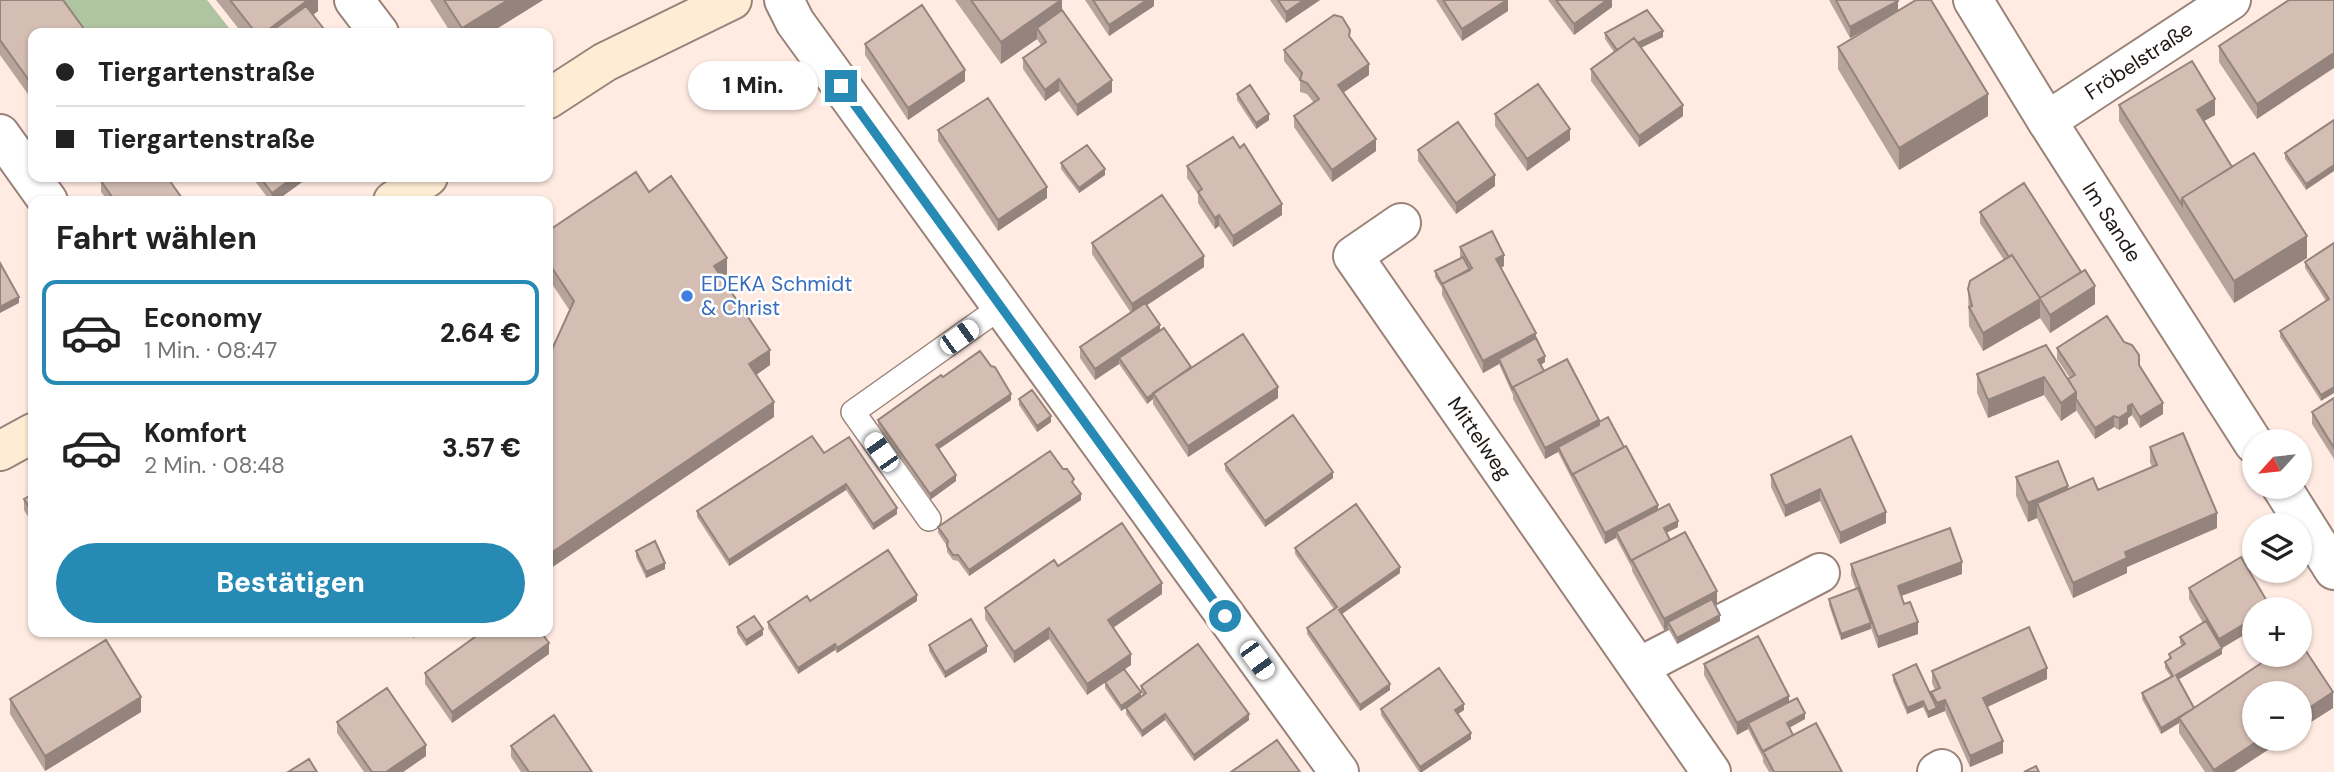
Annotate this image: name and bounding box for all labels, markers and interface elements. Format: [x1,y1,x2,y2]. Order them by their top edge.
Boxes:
street label: Fröbelstraße [2079,15,2198,106]
text: Tiergartenstraße [98,55,315,89]
callout: 1 Min. [687,62,816,110]
text: 1 Min. [723,70,783,100]
route end [825,70,857,102]
text: Tiergartenstraße [98,122,315,156]
street label: Im Sande [2076,177,2148,268]
text: Fahrt wählen [56,217,257,259]
place label: EDEKA Schmidt & Christ [701,270,852,322]
marker: EDEKA Schmidt & Christ [679,288,695,304]
icon: car [60,301,123,364]
text: Economy [144,301,262,335]
text: 2.64 € [440,316,521,350]
car [936,316,983,358]
text: 1 Min. · 08:47 [144,335,277,365]
street label: Mittelweg [1441,391,1518,485]
icon: car [60,416,123,479]
text: Komfort [144,416,247,450]
car [861,429,902,475]
north arrow [2242,429,2312,499]
map controls [2242,429,2312,751]
text: 3.57 € [442,431,521,465]
text: 2 Min. · 08:48 [144,450,285,480]
button: layers [2242,513,2312,583]
button: Bestätigen [56,543,525,623]
button: + [2242,597,2312,667]
route start [1209,600,1241,632]
car [1237,637,1278,683]
button: − [2242,681,2312,751]

